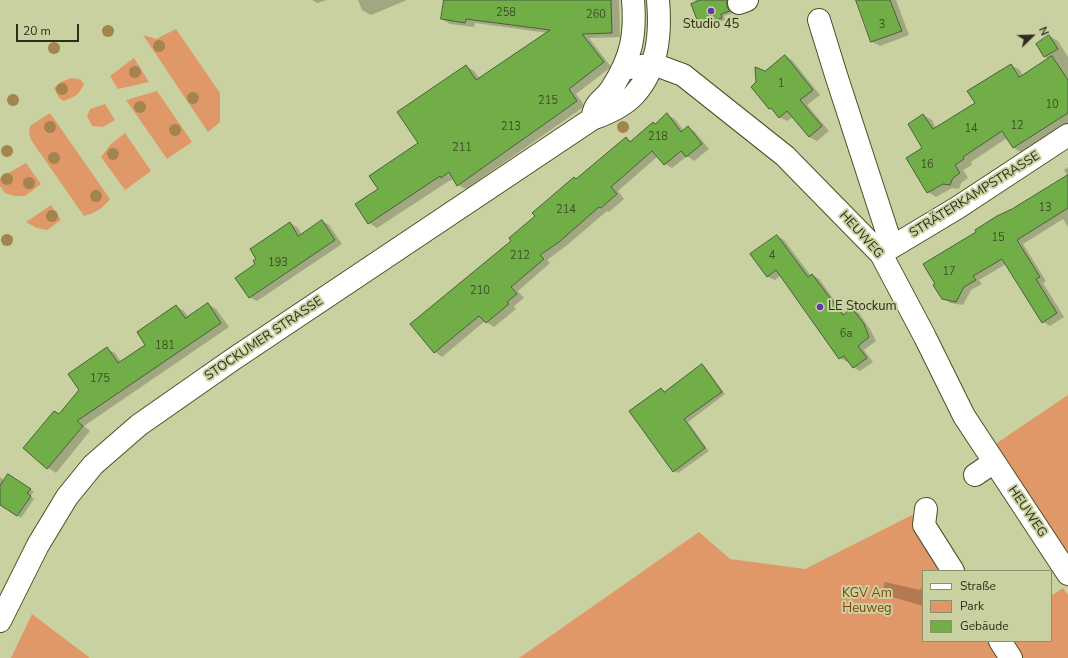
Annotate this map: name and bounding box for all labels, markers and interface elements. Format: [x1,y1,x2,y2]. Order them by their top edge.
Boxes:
house number: 258 [496,6,516,20]
marker: Studio 45 [706,6,716,16]
house number: 260 [586,8,606,22]
scale bar [18,16,81,42]
north arrow [1012,16,1052,56]
place label: Studio 45 [683,17,739,33]
house number: 3 [879,18,885,32]
text: 20 m [23,23,51,39]
text: N [1035,24,1052,38]
house number: 1 [778,77,784,91]
house number: 215 [538,94,558,108]
house number: 10 [1045,98,1059,112]
house number: 12 [1010,119,1024,133]
house number: 213 [501,120,521,134]
house number: 14 [964,122,978,136]
house number: 218 [648,130,668,144]
house number: 211 [452,141,472,155]
street label: STRÄTERKAMPSTRASSE [907,149,1043,241]
house number: 16 [920,158,934,172]
house number: 13 [1038,201,1052,215]
house number: 214 [556,203,576,217]
street label: HEUWEG [836,208,886,262]
house number: 15 [991,231,1005,245]
house number: 212 [510,249,530,263]
house number: 4 [769,249,775,263]
house number: 193 [268,256,288,270]
house number: 17 [942,265,956,279]
house number: 210 [470,284,490,298]
street label: STOCKUMER STRASSE [202,294,326,384]
place label: LE Stockum [828,299,897,315]
marker: LE Stockum [815,302,825,312]
house number: 6a [840,327,852,341]
house number: 181 [155,339,175,353]
house number: 175 [90,372,110,386]
street label: HEUWEG [1004,484,1050,540]
legend [922,570,1052,642]
text: Straße [960,578,996,594]
park label: KGV Am Heuweg [842,586,892,617]
text: Park [960,598,984,614]
text: Gebäude [960,618,1009,634]

